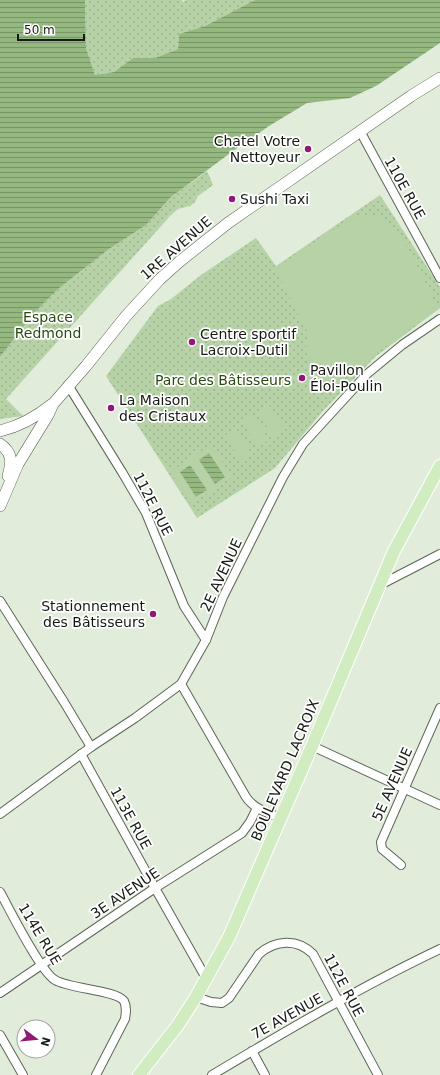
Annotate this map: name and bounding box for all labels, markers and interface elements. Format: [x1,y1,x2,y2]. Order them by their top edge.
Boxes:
scale bar [18,16,84,42]
text: 50 m [24,23,55,37]
place label: Chatel Votre Nettoyeur [214,133,300,165]
marker: Chatel Votre Nettoyeur [303,144,313,154]
street label: 110E RUE [381,154,429,222]
place label: Sushi Taxi [240,191,309,207]
marker: Sushi Taxi [227,194,237,204]
street label: 1RE AVENUE [137,213,215,283]
park label: Espace Redmond [15,309,81,341]
place label: Centre sportif Lacroix-Dutil [200,326,297,358]
marker: Centre sportif Lacroix-Dutil [187,337,197,347]
place label: Pavillon Éloi-Poulin [310,362,382,394]
park label: Parc des Bâtisseurs [155,372,291,388]
marker: Pavillon Éloi-Poulin [297,373,307,383]
place label: La Maison des Cristaux [119,392,206,424]
marker: La Maison des Cristaux [106,403,116,413]
street label: 112E RUE [130,470,176,538]
street label: 2E AVENUE [197,536,245,614]
place label: Stationnement des Bâtisseurs [41,598,146,630]
marker: Stationnement des Bâtisseurs [148,609,158,619]
street label: BOULEVARD LACROIX [248,696,322,843]
street label: 5E AVENUE [369,745,415,823]
street label: 113E RUE [107,784,155,852]
street label: 3E AVENUE [88,864,162,922]
street label: 114E RUE [15,900,65,968]
street label: 112E RUE [321,951,367,1019]
street label: 7E AVENUE [249,990,325,1042]
north arrow [16,1019,56,1059]
text: N [38,1035,53,1048]

